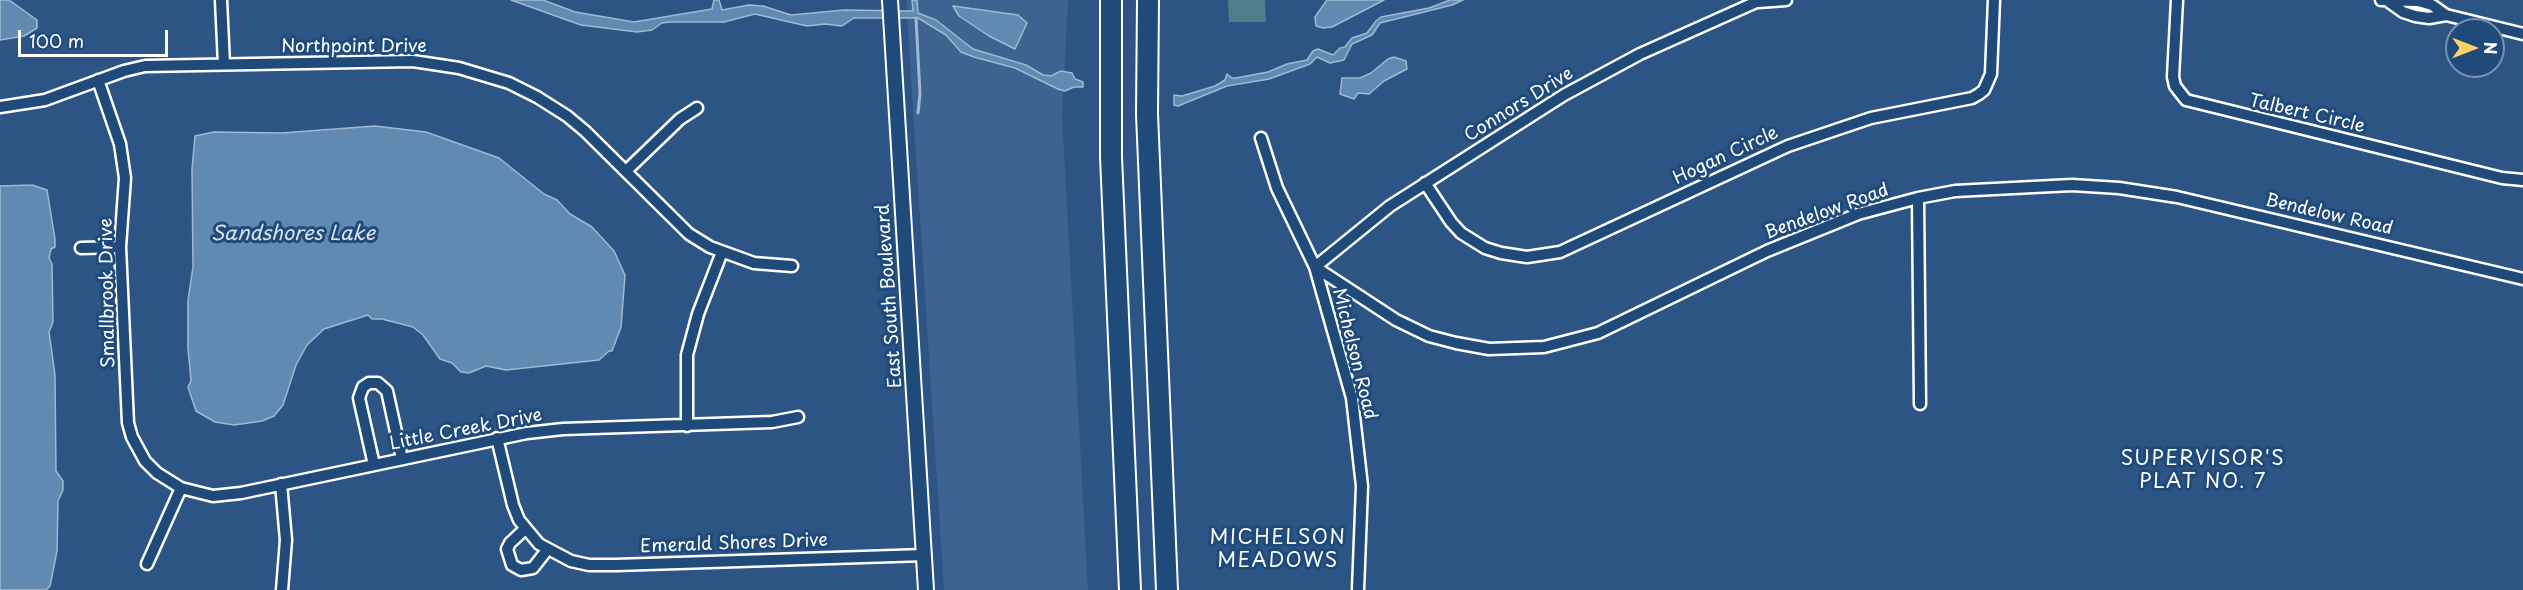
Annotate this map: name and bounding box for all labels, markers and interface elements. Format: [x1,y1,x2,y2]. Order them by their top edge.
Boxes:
scale bar [21,18,171,56]
north arrow [2445,18,2505,78]
text: 100 m [29,27,84,54]
street label: Northpoint Drive [281,36,427,58]
text: N [2479,42,2503,54]
street label: Connors Drive [1461,63,1577,147]
street label: Talbert Circle [2247,90,2367,138]
street label: Hogan Circle [1670,122,1782,190]
street label: Bendelow Road [1762,180,1892,244]
street label: Bendelow Road [2263,190,2395,240]
street label: East South Boulevard [873,203,907,389]
street label: Smallbrook Drive [96,218,120,368]
water label: Sandshores Lake [211,222,375,246]
street label: Michelson Road [1327,286,1381,422]
street label: Little Creek Drive [388,405,544,455]
district label: SUPERVISOR'S PLAT NO. 7 [2122,447,2284,494]
district label: MICHELSON MEADOWS [1210,526,1346,573]
street label: Emerald Shores Drive [640,530,828,558]

